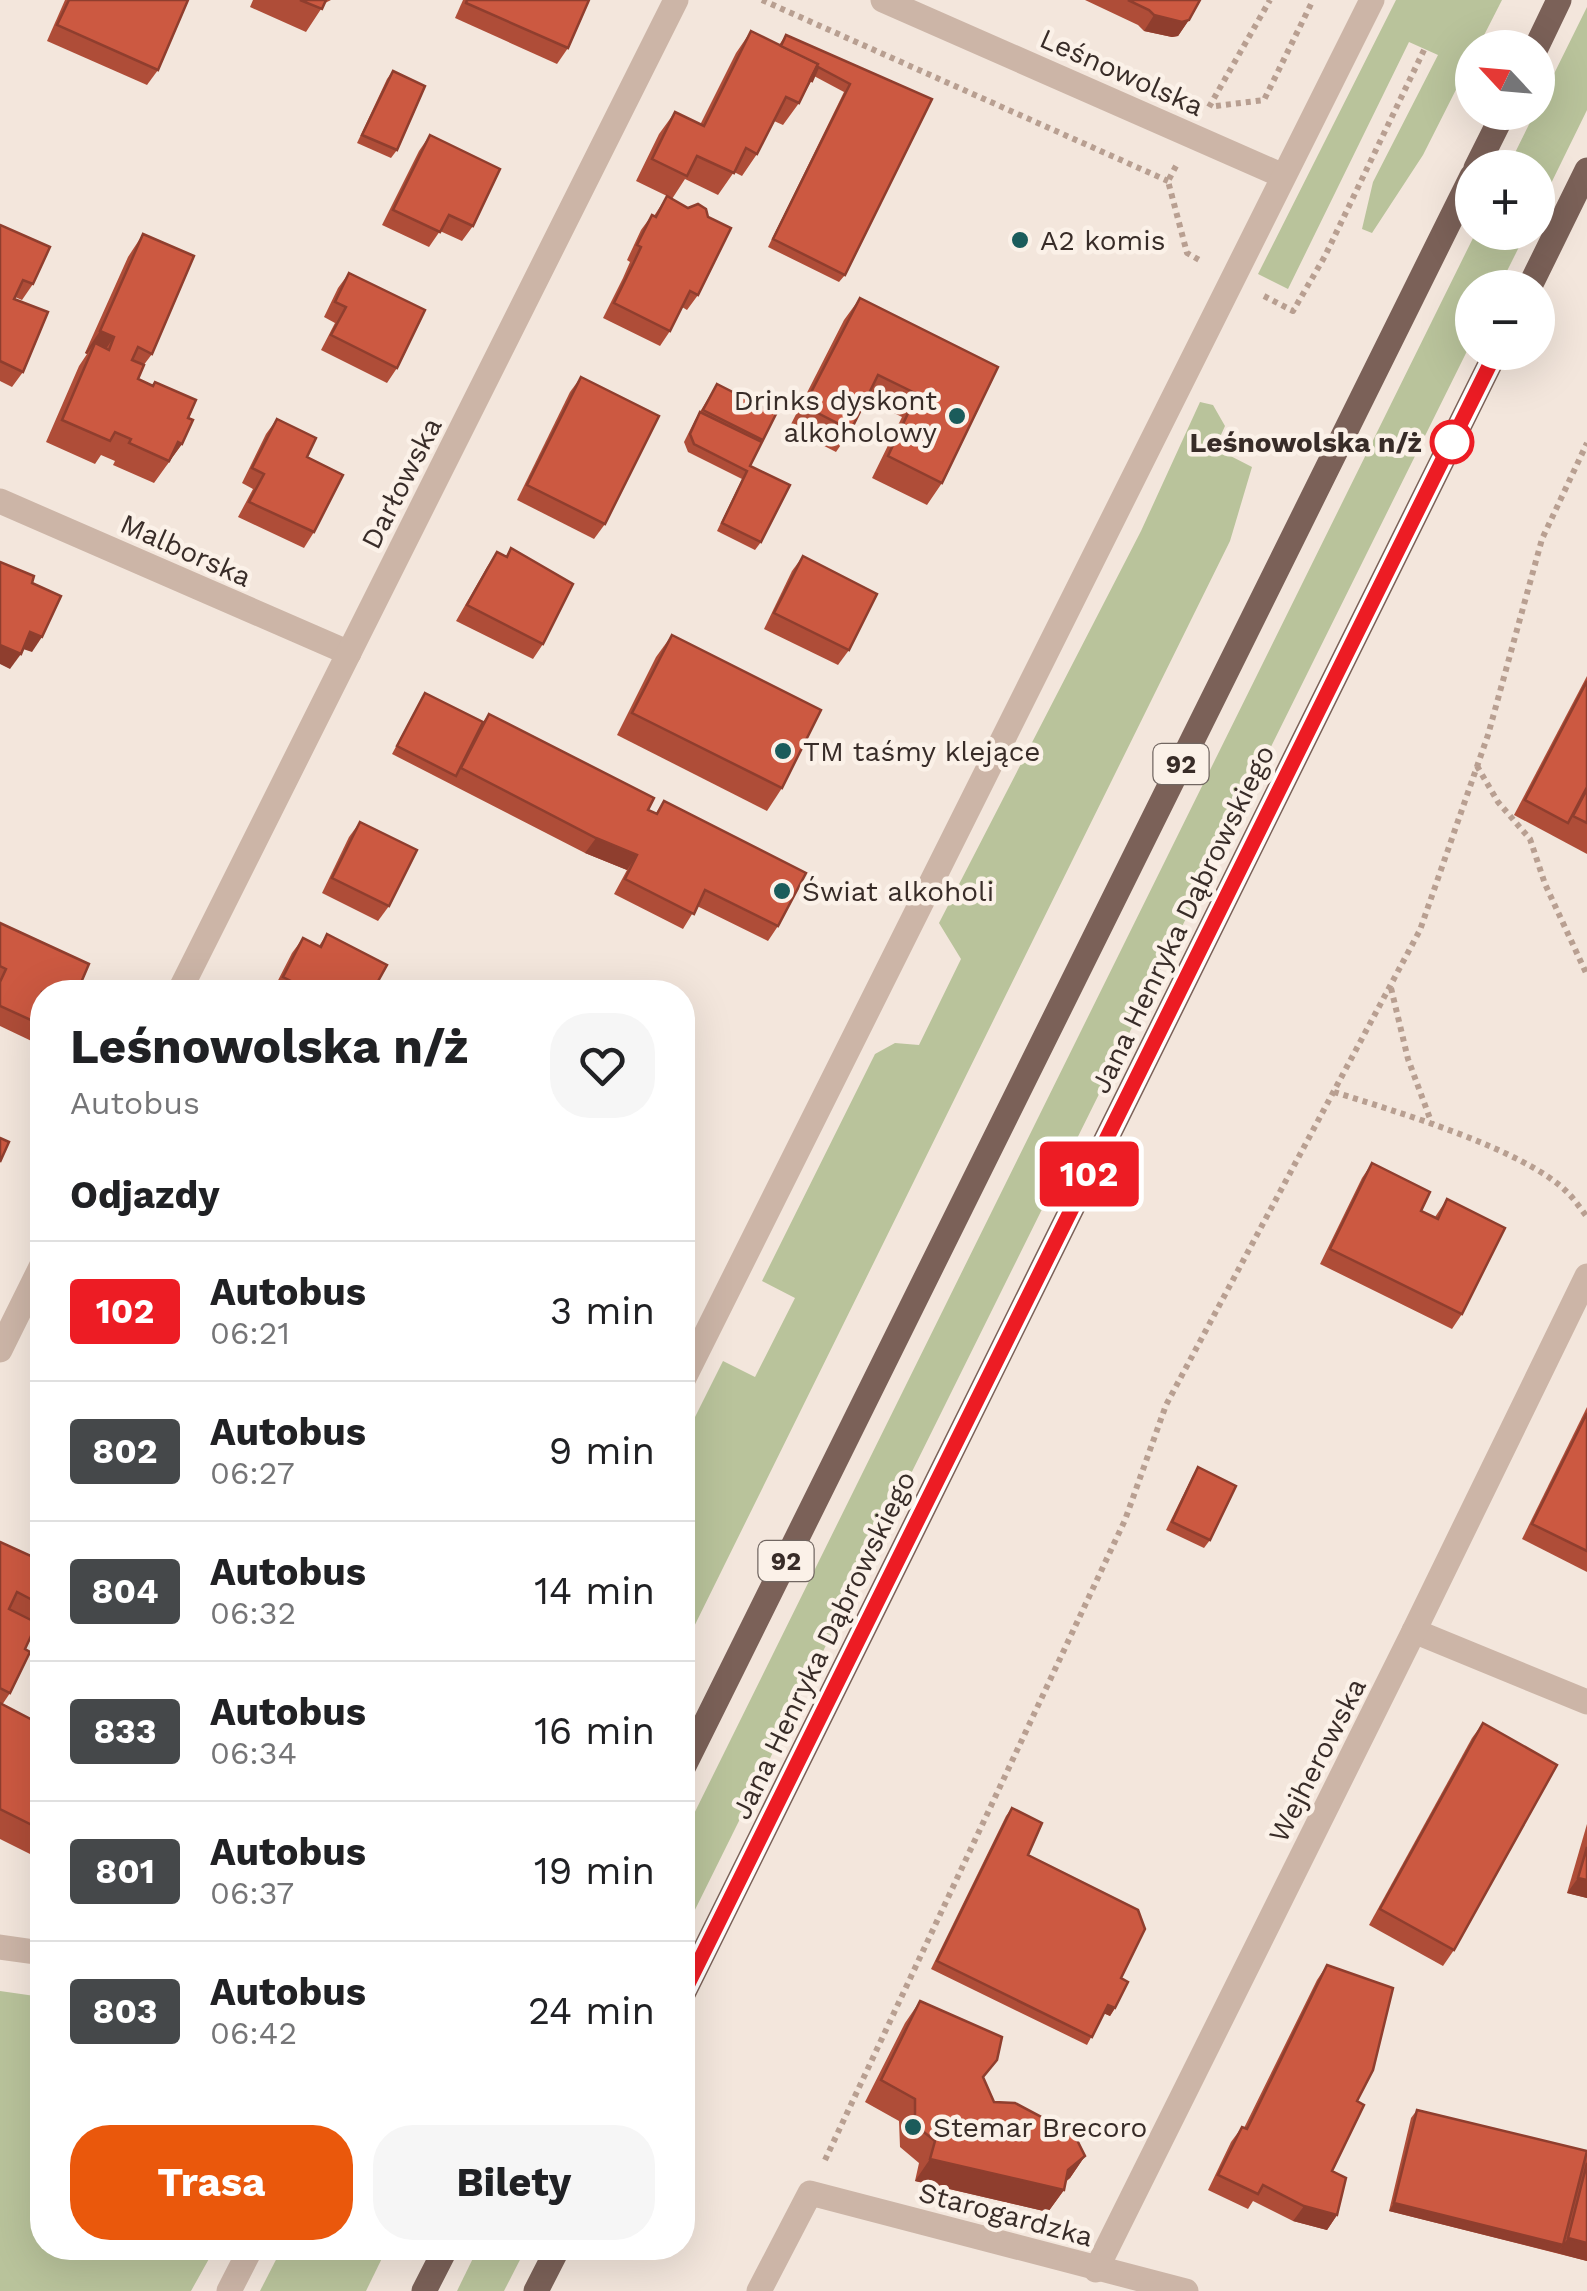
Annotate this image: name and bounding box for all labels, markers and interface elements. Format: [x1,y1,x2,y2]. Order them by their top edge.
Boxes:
street label: Leśnowolska [1035,22,1209,123]
north arrow [1455,30,1555,130]
map controls [1455,30,1555,370]
button: + [1455,150,1555,250]
place label: A2 komis [1040,224,1165,257]
marker: A2 komis [1009,229,1031,251]
button: − [1455,270,1555,370]
place label: Drinks dyskont alkoholowy [733,384,938,449]
marker: Drinks dyskont alkoholowy [946,405,968,427]
street label: Darłowska [354,412,449,554]
marker: Leśnowolska n/ż [1431,421,1473,463]
place label: Leśnowolska n/ż [1190,426,1422,459]
street label: Malborska [115,507,256,594]
place label: TM taśmy klejące [803,735,1040,768]
marker: TM taśmy klejące [772,740,794,762]
street label: Jana Henryka Dąbrowskiego [1084,740,1281,1099]
road number: 92 [1154,744,1208,784]
place label: Świat alkoholi [802,875,994,908]
marker: Świat alkoholi [771,880,793,902]
button: heart [550,1013,655,1118]
text: Leśnowolska n/ż [70,1018,468,1075]
text: Autobus [70,1084,200,1122]
line badge: 102 [1032,1142,1146,1206]
text: 102 [1060,1153,1118,1195]
text: Odjazdy [70,1173,220,1217]
text: Autobus [210,1270,366,1314]
text: 3 min [550,1289,655,1333]
text: 102 [96,1290,154,1332]
text: 06:21 [210,1314,290,1352]
text: Autobus [210,1410,366,1454]
text: 9 min [549,1429,655,1473]
text: 802 [92,1430,158,1472]
text: 06:27 [210,1454,295,1492]
street label: Jana Henryka Dąbrowskiego [725,1466,922,1825]
road number: 92 [758,1541,814,1581]
text: Autobus [210,1550,366,1594]
text: 14 min [534,1569,655,1613]
text: 804 [91,1570,159,1612]
text: 06:32 [210,1594,296,1632]
street label: Wejherowska [1262,1673,1373,1848]
text: Autobus [210,1690,366,1734]
text: 16 min [534,1709,655,1753]
text: 833 [93,1710,157,1752]
text: 06:34 [210,1734,297,1772]
text: Autobus [210,1830,366,1874]
text: 19 min [534,1849,655,1893]
text: 801 [95,1850,155,1892]
text: 06:37 [210,1874,294,1912]
text: Autobus [210,1970,366,2014]
text: 24 min [528,1989,655,2033]
text: 803 [93,1990,157,2032]
text: 06:42 [210,2014,297,2052]
place label: Stemar Brecoro [933,2111,1147,2144]
marker: Stemar Brecoro [902,2116,924,2138]
button: Trasa [70,2125,353,2240]
button: Bilety [373,2125,655,2240]
street label: Starogardzka [915,2175,1097,2254]

